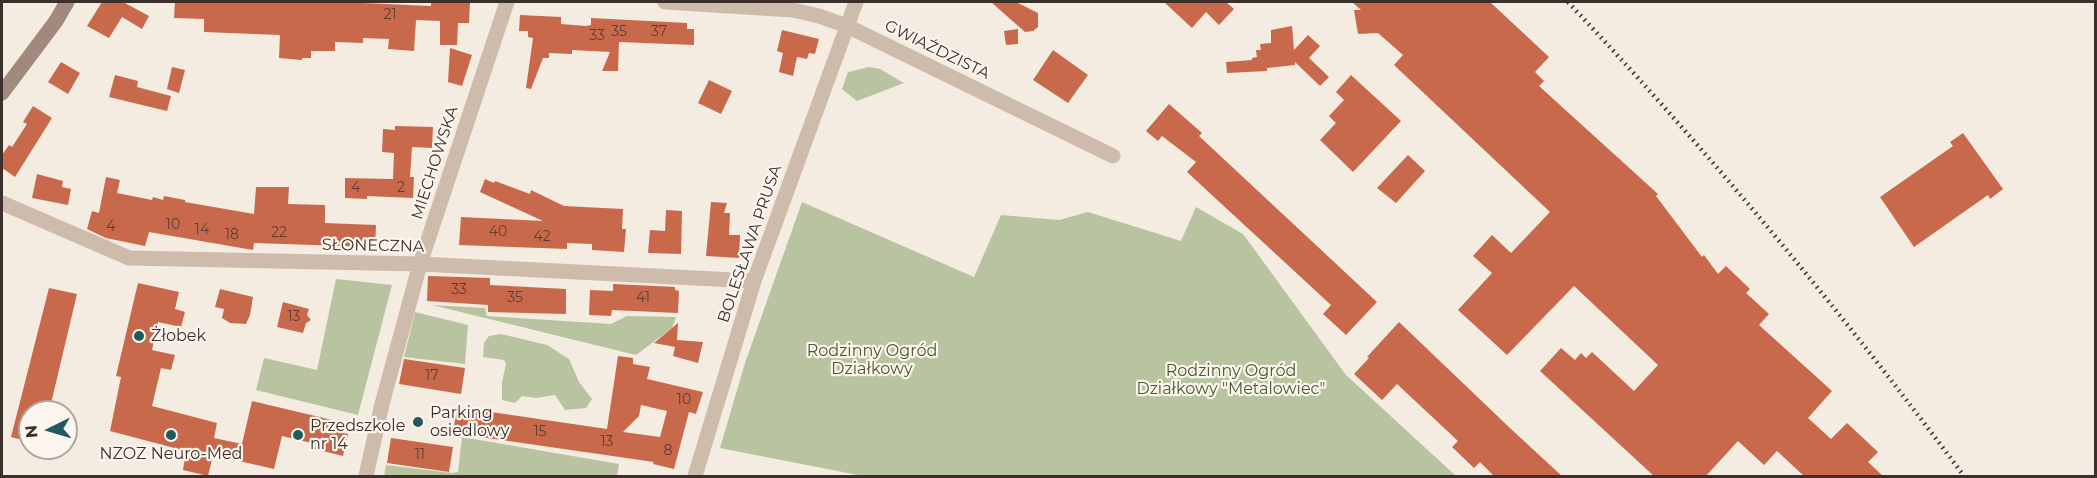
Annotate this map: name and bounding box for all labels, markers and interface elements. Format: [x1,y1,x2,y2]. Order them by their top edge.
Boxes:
house number: 21 [383,7,397,23]
street label: GWIAŹDZISTA [881,16,993,84]
house number: 35 [611,24,627,40]
house number: 37 [651,24,667,40]
house number: 33 [589,28,605,44]
street label: MIECHOWSKA [408,104,462,222]
street label: BOLESŁAWA PRUSA [714,163,786,325]
house number: 4 [351,180,361,196]
house number: 2 [397,180,405,196]
house number: 10 [166,217,180,233]
house number: 4 [106,219,116,235]
house number: 14 [195,222,209,238]
house number: 40 [489,224,507,240]
house number: 22 [271,225,287,241]
house number: 18 [225,227,239,243]
house number: 42 [533,229,551,245]
street label: SŁONECZNA [322,236,424,256]
house number: 33 [451,282,467,298]
house number: 35 [507,290,523,306]
house number: 41 [636,290,650,306]
house number: 13 [288,309,300,325]
place label: Żłobek [151,326,206,346]
marker: Żłobek [132,329,146,343]
park label: Rodzinny Ogród Działkowy [807,341,937,379]
park label: Rodzinny Ogród Działkowy "Metalowiec" [1136,361,1326,399]
house number: 17 [425,368,439,384]
house number: 10 [677,392,691,408]
north arrow [18,400,78,460]
place label: Parking osiedlowy [430,403,509,441]
marker: Parking osiedlowy [411,415,425,429]
place label: Przedszkole nr 14 [310,416,405,454]
text: N [22,424,42,439]
house number: 15 [534,424,546,440]
marker: NZOZ Neuro-Med [164,428,178,442]
marker: Przedszkole nr 14 [291,428,305,442]
house number: 13 [601,434,613,450]
house number: 8 [664,443,672,459]
place label: NZOZ Neuro-Med [100,444,242,464]
house number: 11 [415,447,425,463]

